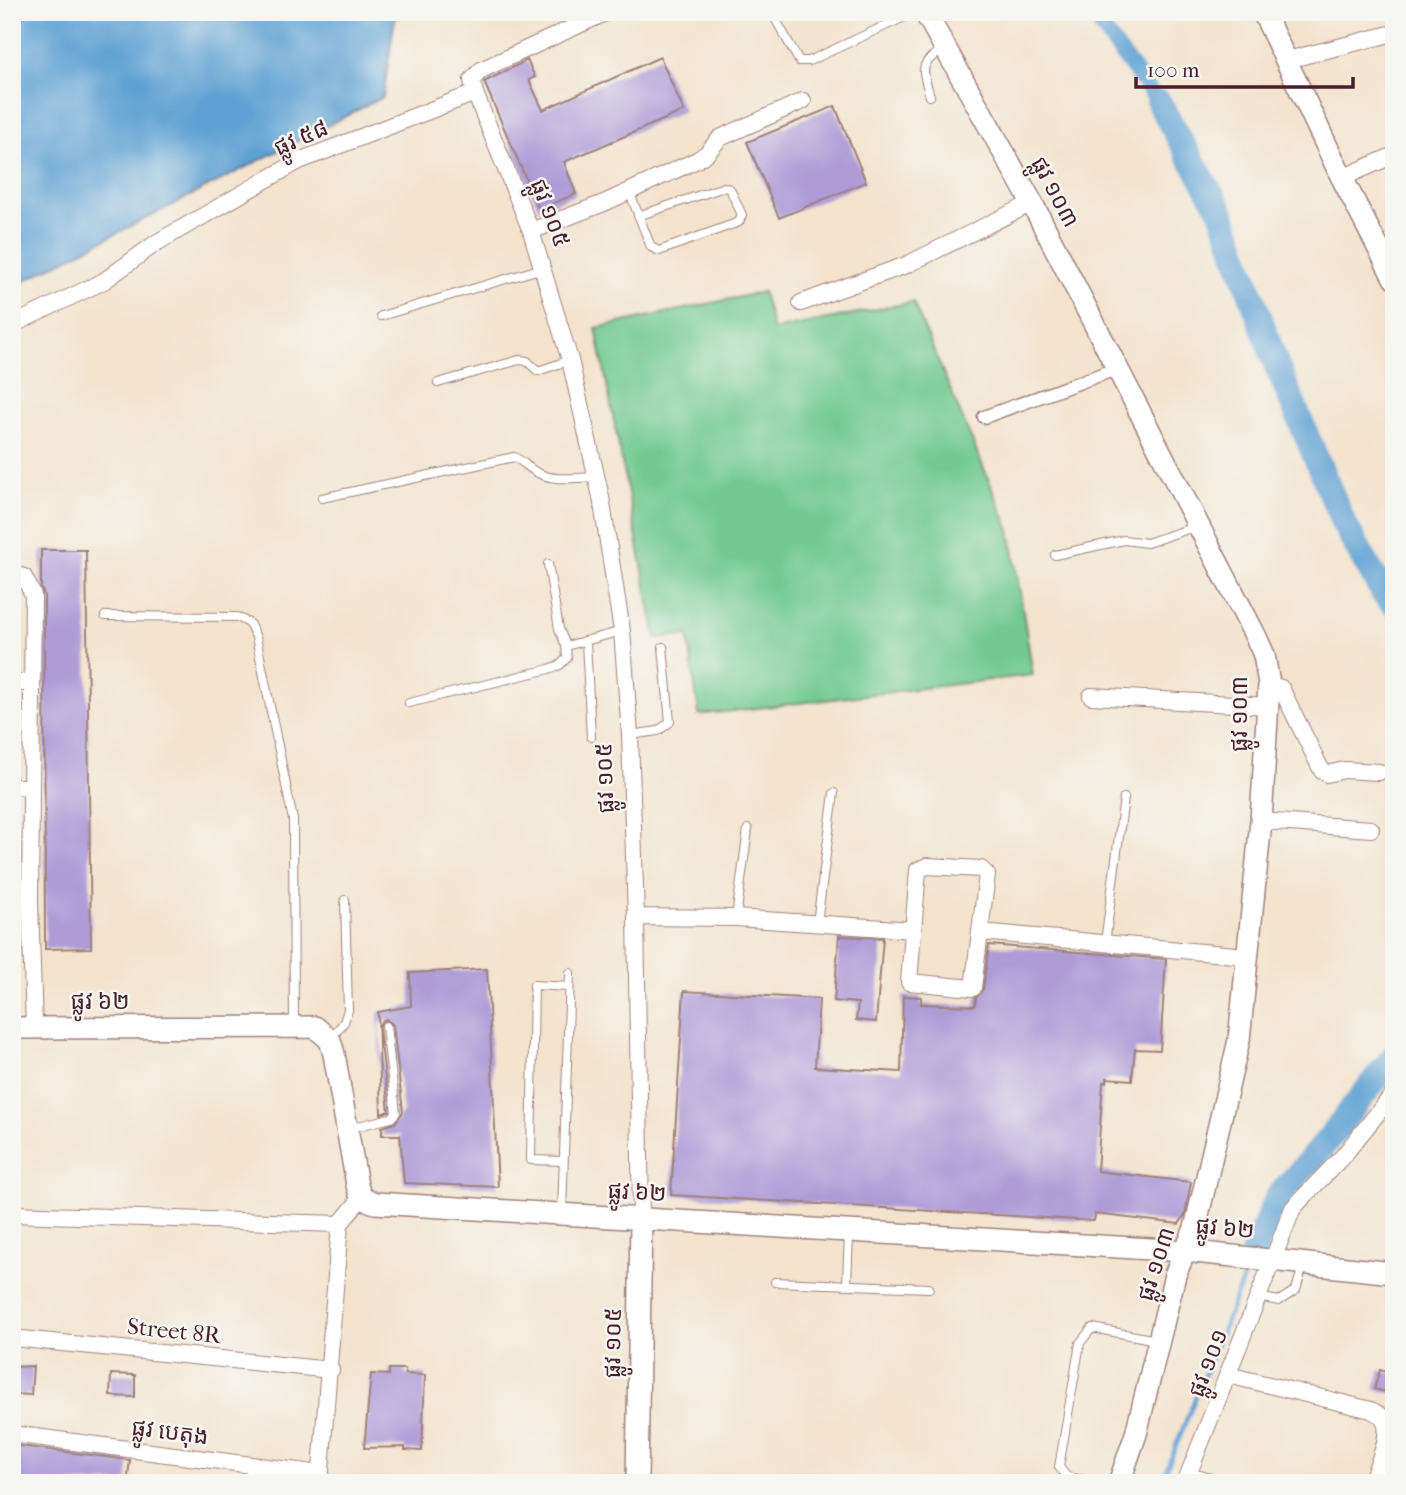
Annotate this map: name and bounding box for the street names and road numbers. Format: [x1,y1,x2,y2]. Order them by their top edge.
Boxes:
street label: ផ្លូវ ៥៨ [270,114,335,169]
street label: ផ្លូវ ១០៣ [1018,152,1085,236]
street label: ផ្លូវ ១០៥ [517,175,575,254]
street label: ផ្លូវ ១០៣ [1226,676,1260,752]
street label: ផ្លូវ ១០៥ [590,742,628,814]
street label: ផ្លូវ ៦២ [71,988,129,1022]
street label: ផ្លូវ ៦២ [606,1177,667,1215]
street label: ផ្លូវ ៦២ [1194,1212,1256,1252]
street label: ផ្លូវ ១០៣ [1131,1224,1188,1307]
street label: ផ្លូវ ១០៥ [599,1307,635,1379]
street label: Street 8R [126,1313,223,1349]
street label: ផ្លូវ ១០១ [1183,1325,1241,1404]
street label: ផ្លូវ បេតុង [129,1414,210,1458]

